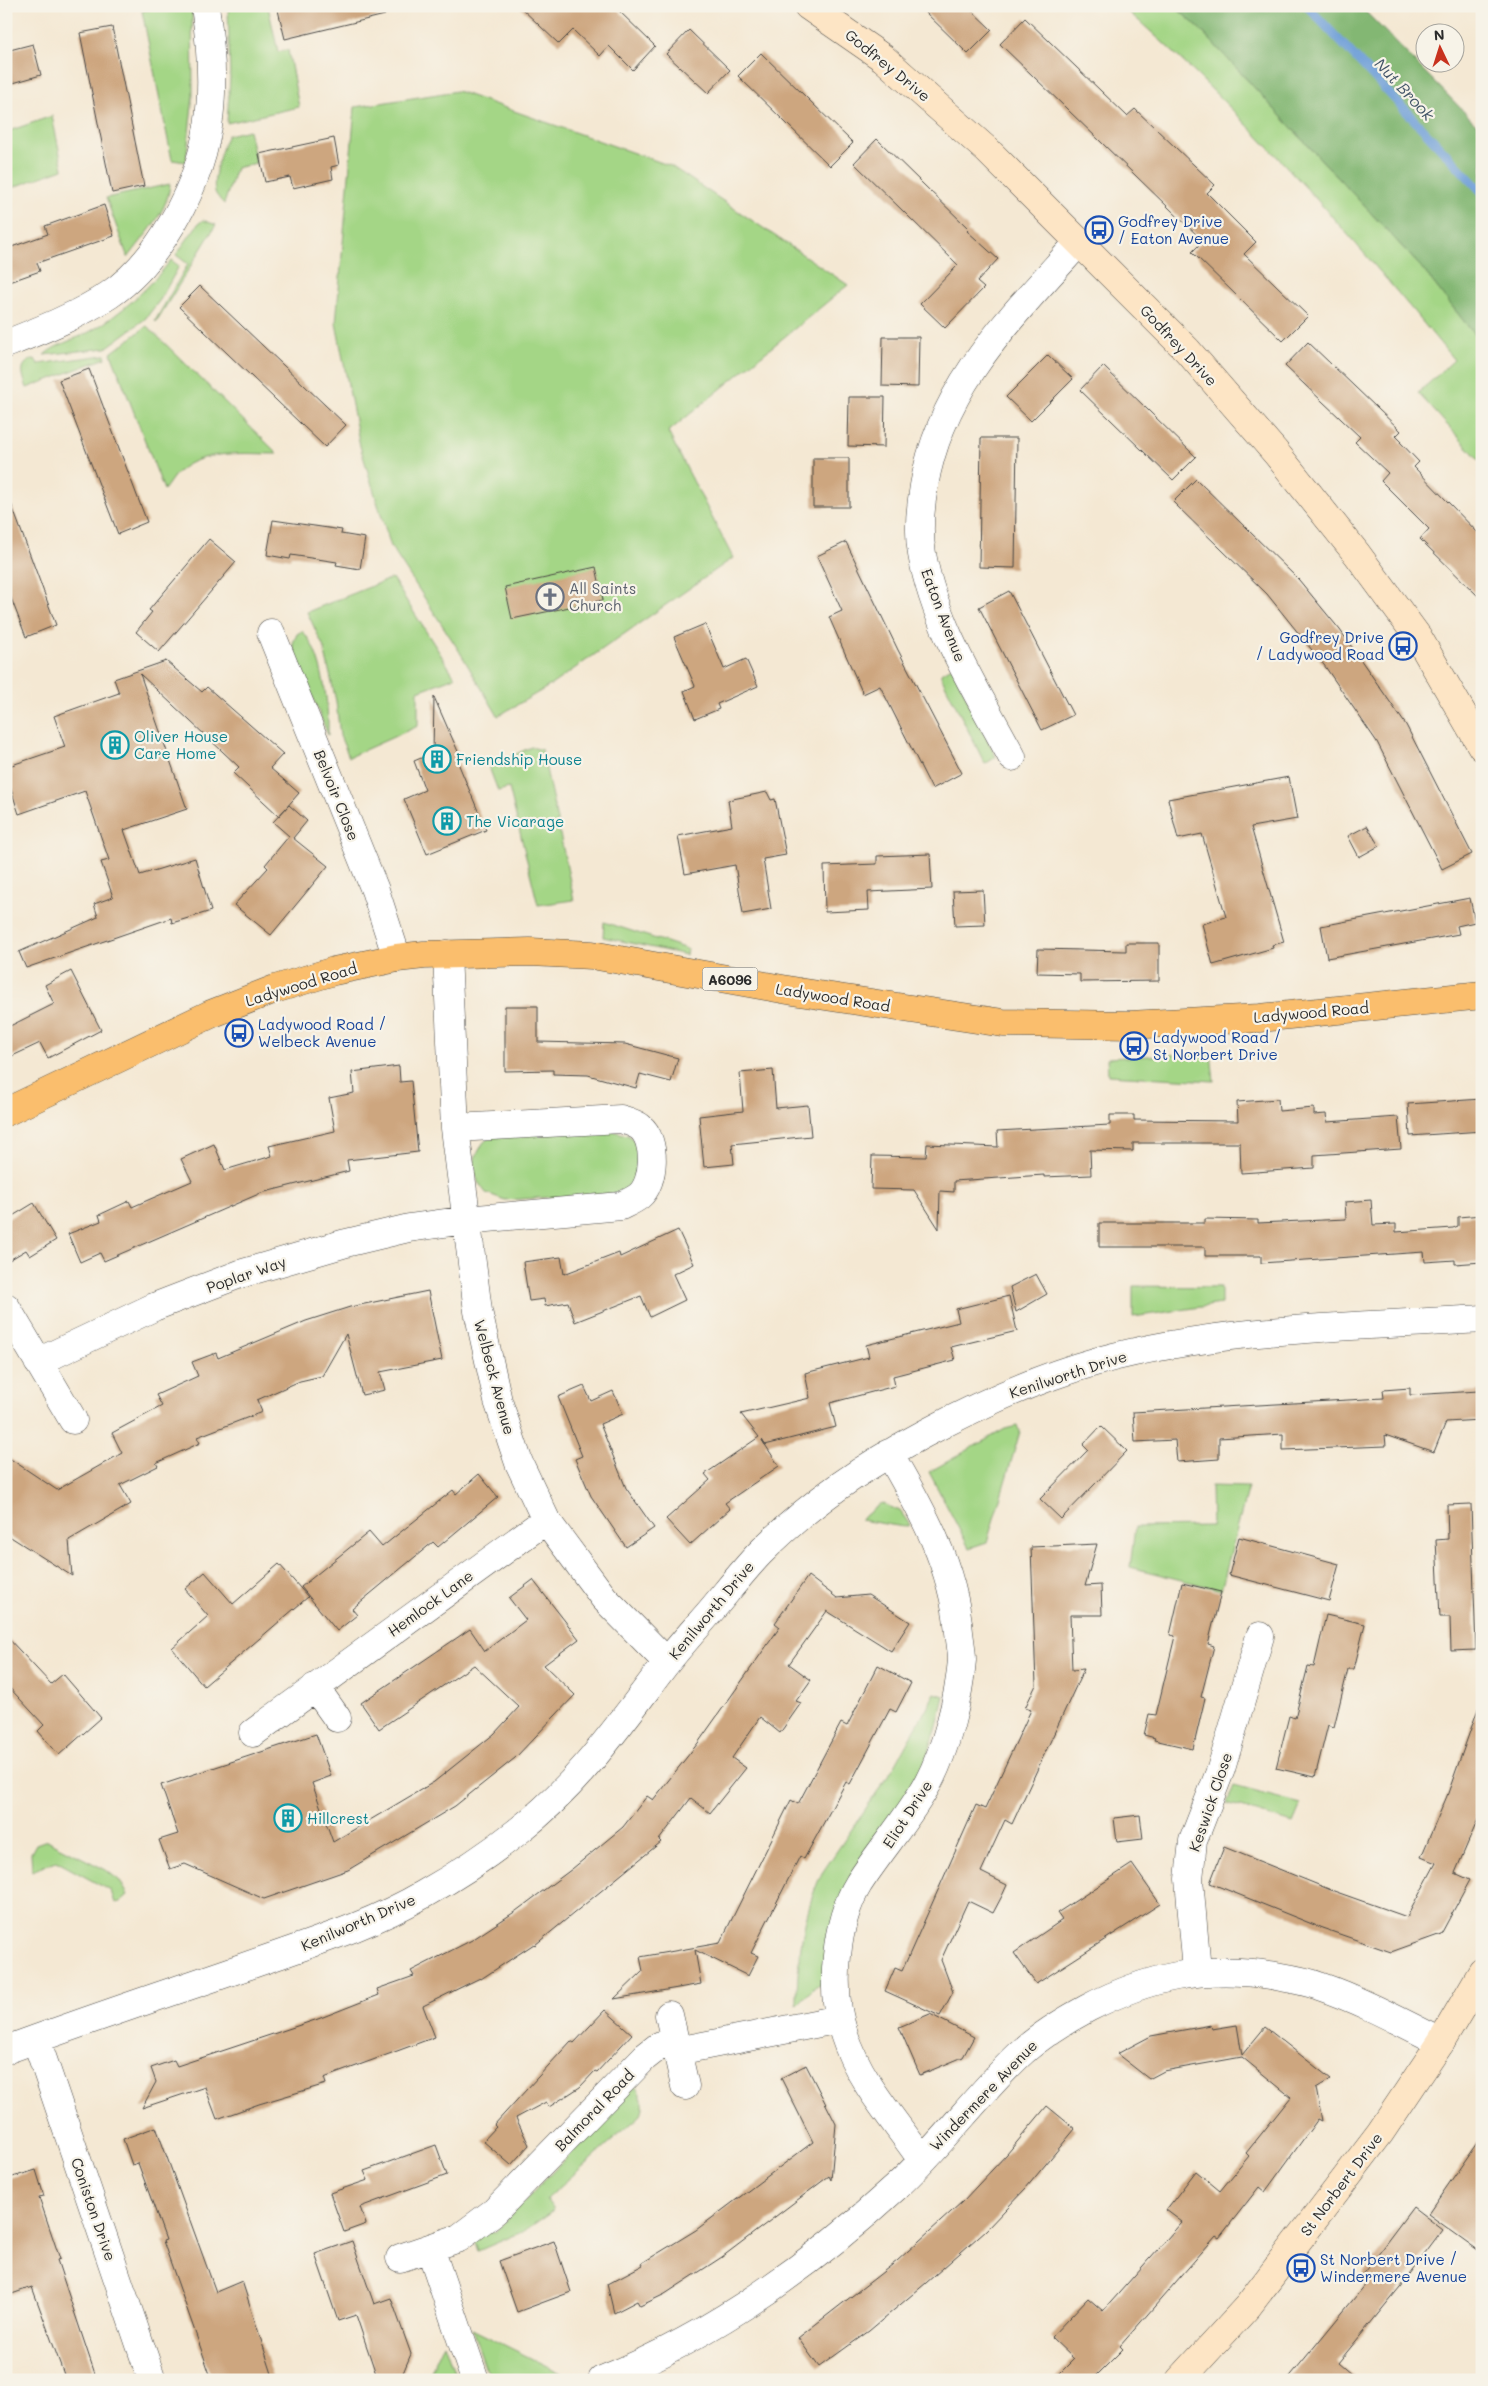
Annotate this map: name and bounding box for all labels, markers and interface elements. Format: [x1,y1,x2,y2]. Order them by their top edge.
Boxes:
north arrow [1416,22,1466,72]
street label: Godfrey Drive [841,24,935,106]
text: N [1433,25,1445,44]
water label: Nut Brook [1371,53,1440,125]
place label: Godfrey Drive / Eaton Avenue [1118,211,1229,248]
bus stop icon: Godfrey Drive / Eaton Avenue [1084,215,1114,245]
street label: Godfrey Drive [1136,300,1222,390]
street label: Eaton Avenue [917,565,971,665]
place label: All Saints Church [569,578,636,615]
church icon: All Saints Church [535,582,565,612]
place label: Godfrey Drive / Ladywood Road [1256,627,1384,664]
bus stop icon: Godfrey Drive / Ladywood Road [1388,631,1418,661]
place label: Oliver House Care Home [134,726,228,763]
building icon: Oliver House Care Home [100,730,130,760]
building icon: Friendship House [422,744,452,774]
street label: Belvoir Close [310,747,364,843]
place label: Friendship House [456,749,582,769]
building icon: The Vicarage [432,806,462,836]
place label: The Vicarage [466,811,564,831]
street label: Ladywood Road [243,958,359,1010]
road number: A6096 [702,968,758,991]
street label: Ladywood Road [774,978,892,1016]
street label: Ladywood Road [1253,997,1369,1027]
place label: Ladywood Road / Welbeck Avenue [258,1014,386,1051]
bus stop icon: Ladywood Road / Welbeck Avenue [224,1018,254,1048]
place label: Ladywood Road / St Norbert Drive [1153,1027,1281,1064]
bus stop icon: Ladywood Road / St Norbert Drive [1119,1031,1149,1061]
street label: Poplar Way [203,1251,289,1297]
street label: Welbeck Avenue [470,1317,520,1437]
street label: Kenilworth Drive [1007,1346,1129,1402]
street label: Kenilworth Drive [664,1557,758,1663]
street label: Hemlock Lane [383,1565,477,1641]
street label: Keswick Close [1184,1750,1236,1854]
street label: Eliot Drive [878,1776,936,1852]
building icon: Hillcrest [273,1803,303,1833]
place label: Hillcrest [307,1808,369,1828]
street label: Kenilworth Drive [298,1889,418,1955]
street label: Windermere Avenue [925,2035,1041,2155]
street label: Balmoral Road [550,2065,638,2155]
street label: St Norbert Drive [1295,2128,1387,2240]
street label: Coniston Drive [67,2155,121,2263]
place label: St Norbert Drive / Windermere Avenue [1320,2249,1467,2286]
bus stop icon: St Norbert Drive / Windermere Avenue [1286,2253,1316,2283]

